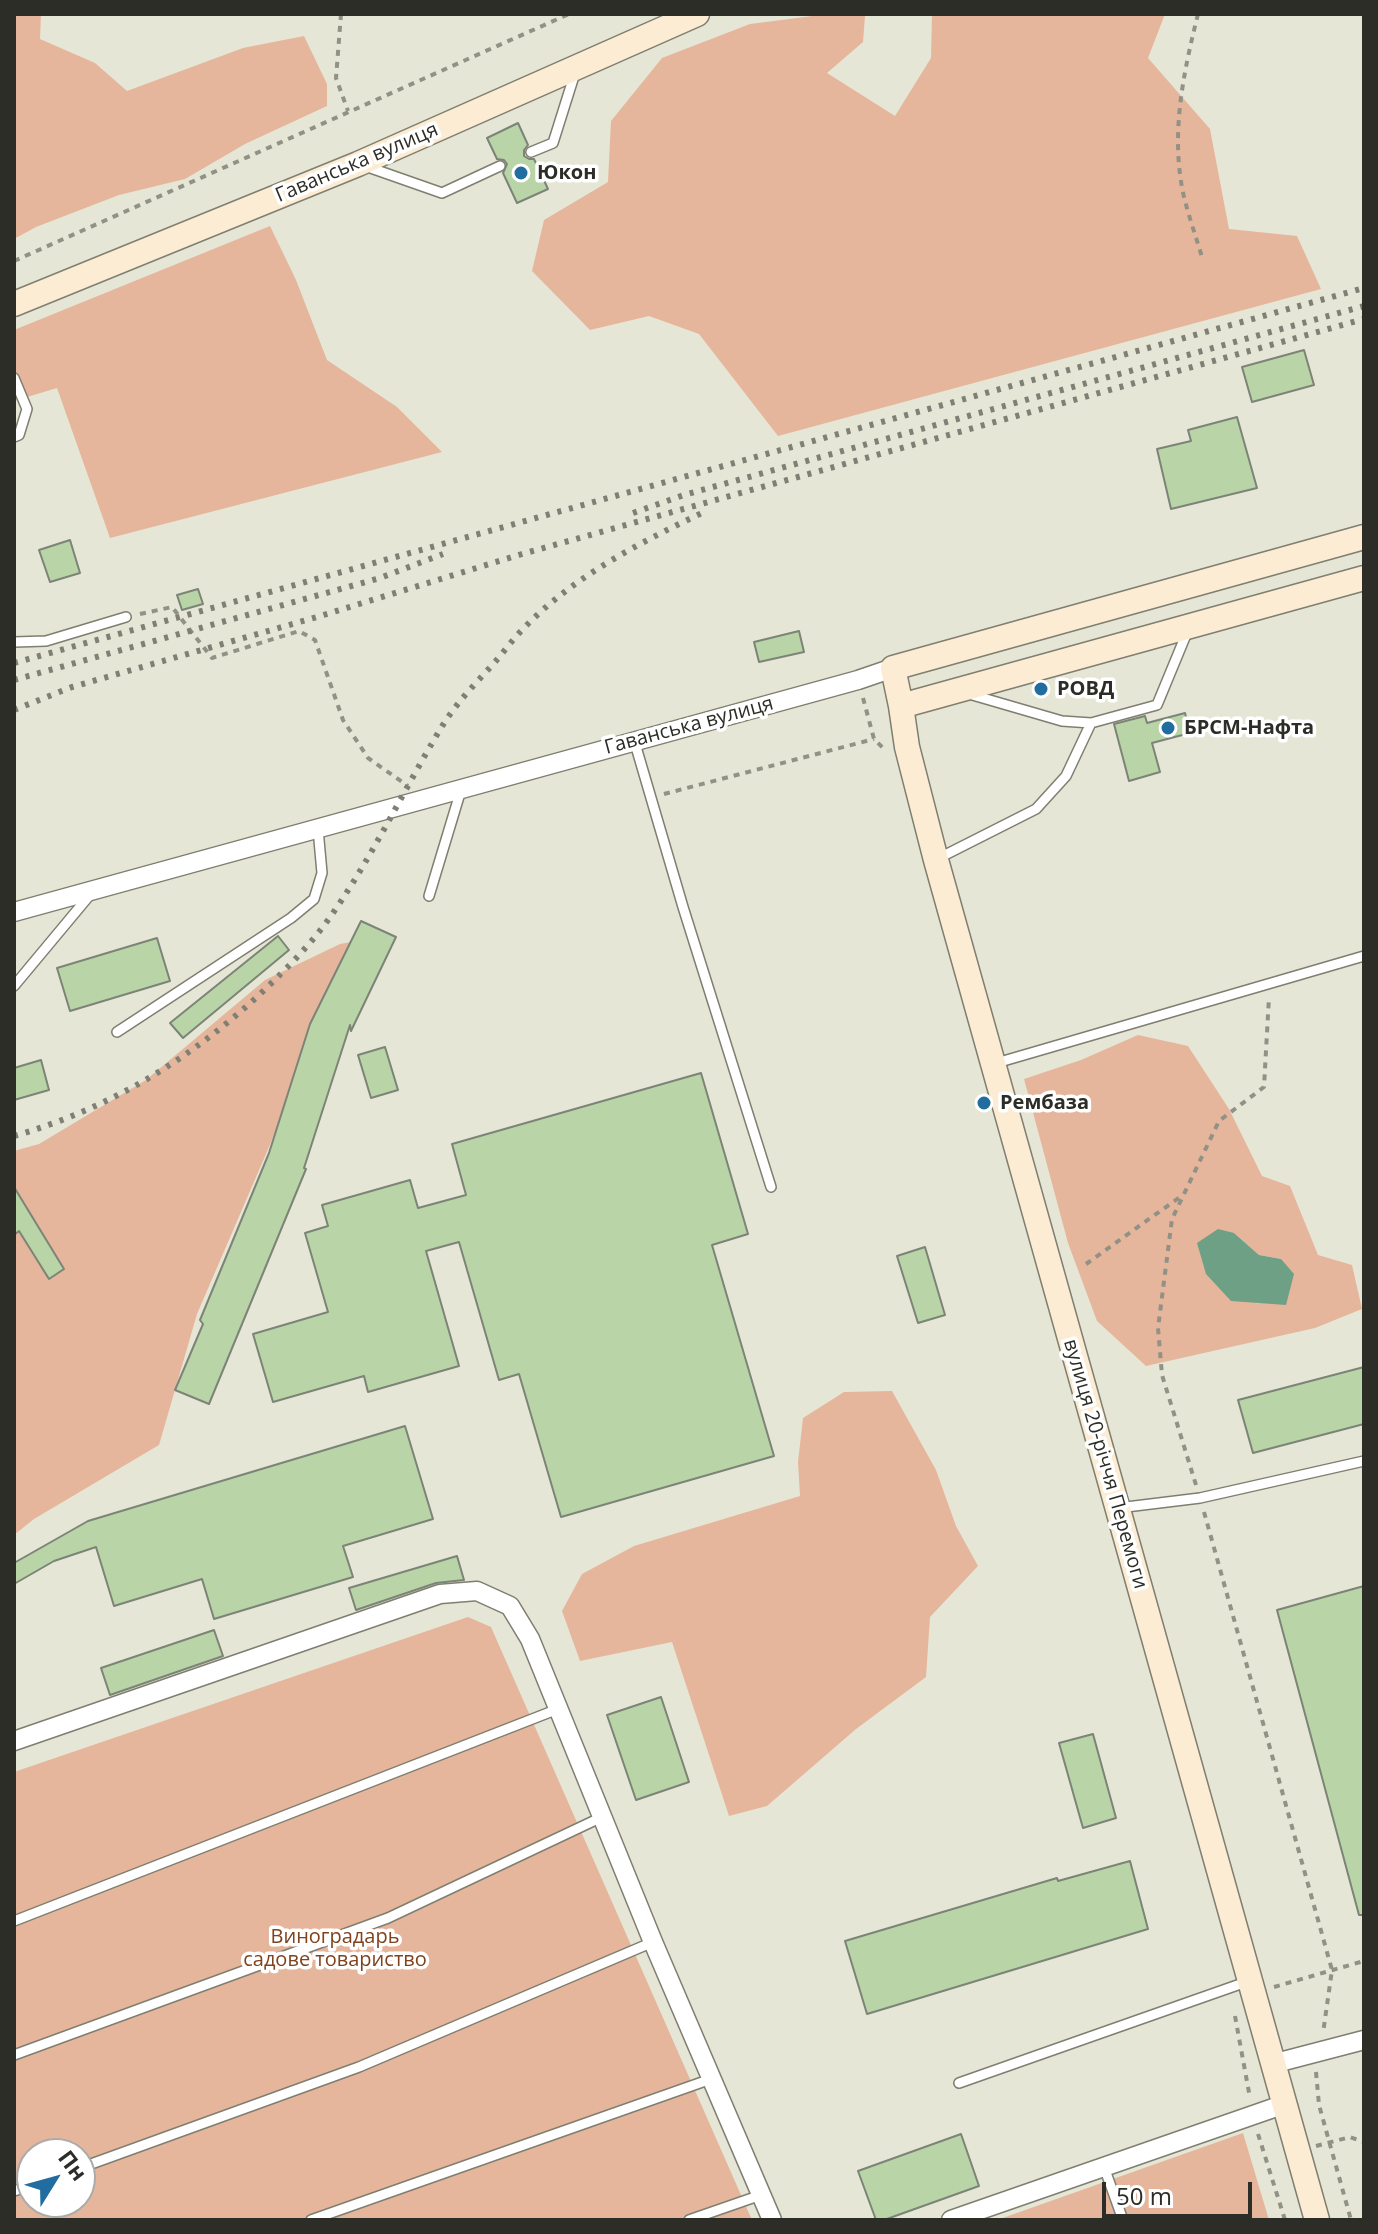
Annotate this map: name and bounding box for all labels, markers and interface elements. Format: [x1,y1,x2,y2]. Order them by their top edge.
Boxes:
street label: Гаванська вулиця [272,118,442,208]
place label: Юкон [537,161,596,185]
marker: Юкон [512,164,530,182]
place label: РОВД [1057,677,1114,701]
marker: РОВД [1032,680,1050,698]
street label: Гаванська вулиця [602,692,776,760]
place label: БРСМ-Нафта [1184,716,1314,740]
marker: БРСМ-Нафта [1159,719,1177,737]
place label: Рембаза [1000,1091,1089,1115]
marker: Рембаза [975,1094,993,1112]
street label: вулиця 20-річчя Перемоги [1058,1336,1152,1592]
park label: Виноградарь садове товариство [243,1925,427,1972]
north arrow [16,2138,96,2218]
text: Пн [52,2143,95,2186]
scale bar [1106,2166,1256,2216]
text: 50 m [1116,2179,1172,2212]

